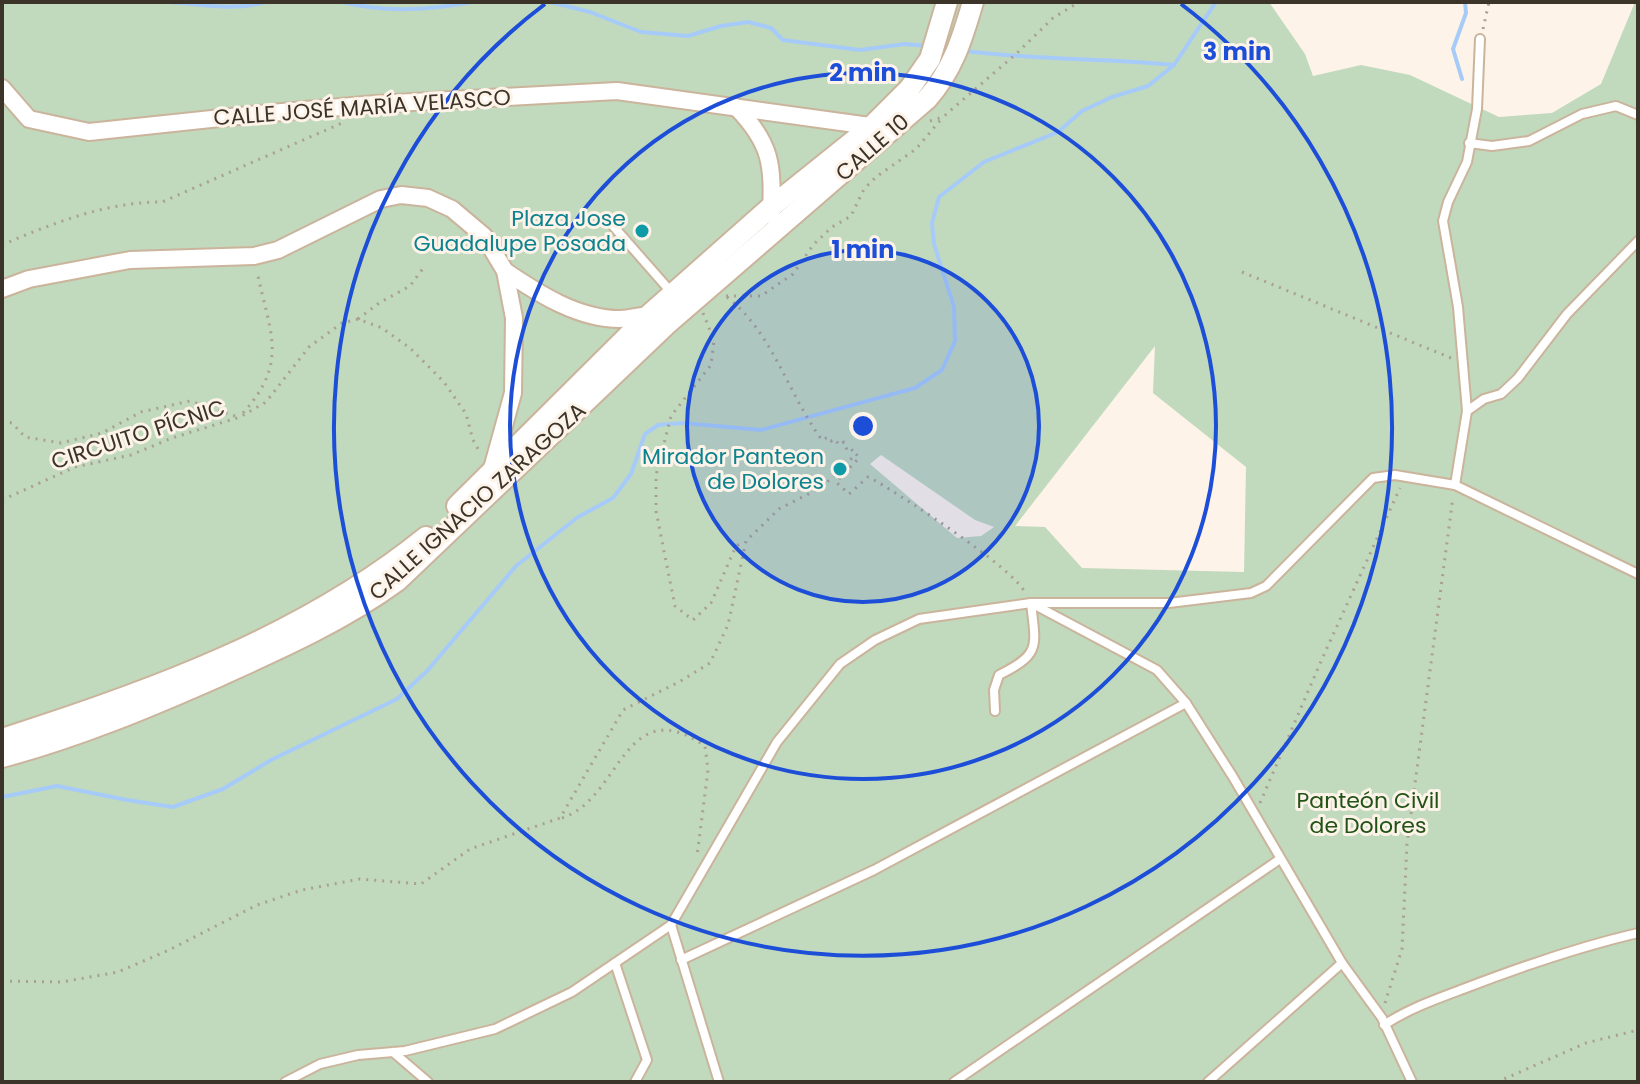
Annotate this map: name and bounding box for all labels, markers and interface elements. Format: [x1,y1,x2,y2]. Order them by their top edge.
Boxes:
text: 3 min [1203,35,1271,68]
text: 2 min [829,56,897,89]
street label: CALLE JOSÉ MARÍA VELASCO [212,82,512,133]
street label: CALLE 10 [829,107,916,188]
place label: Plaza Jose Guadalupe Posada [413,203,626,259]
marker: Plaza Jose Guadalupe Posada [633,222,651,240]
text: 1 min [832,233,894,266]
street label: CIRCUITO PÍCNIC [47,392,229,477]
street label: CALLE IGNACIO ZARAGOZA [362,395,593,607]
centre of rings [849,412,877,440]
place label: Mirador Panteon de Dolores [642,441,824,497]
marker: Mirador Panteon de Dolores [831,460,849,478]
park label: Panteón Civil de Dolores [1297,785,1439,841]

